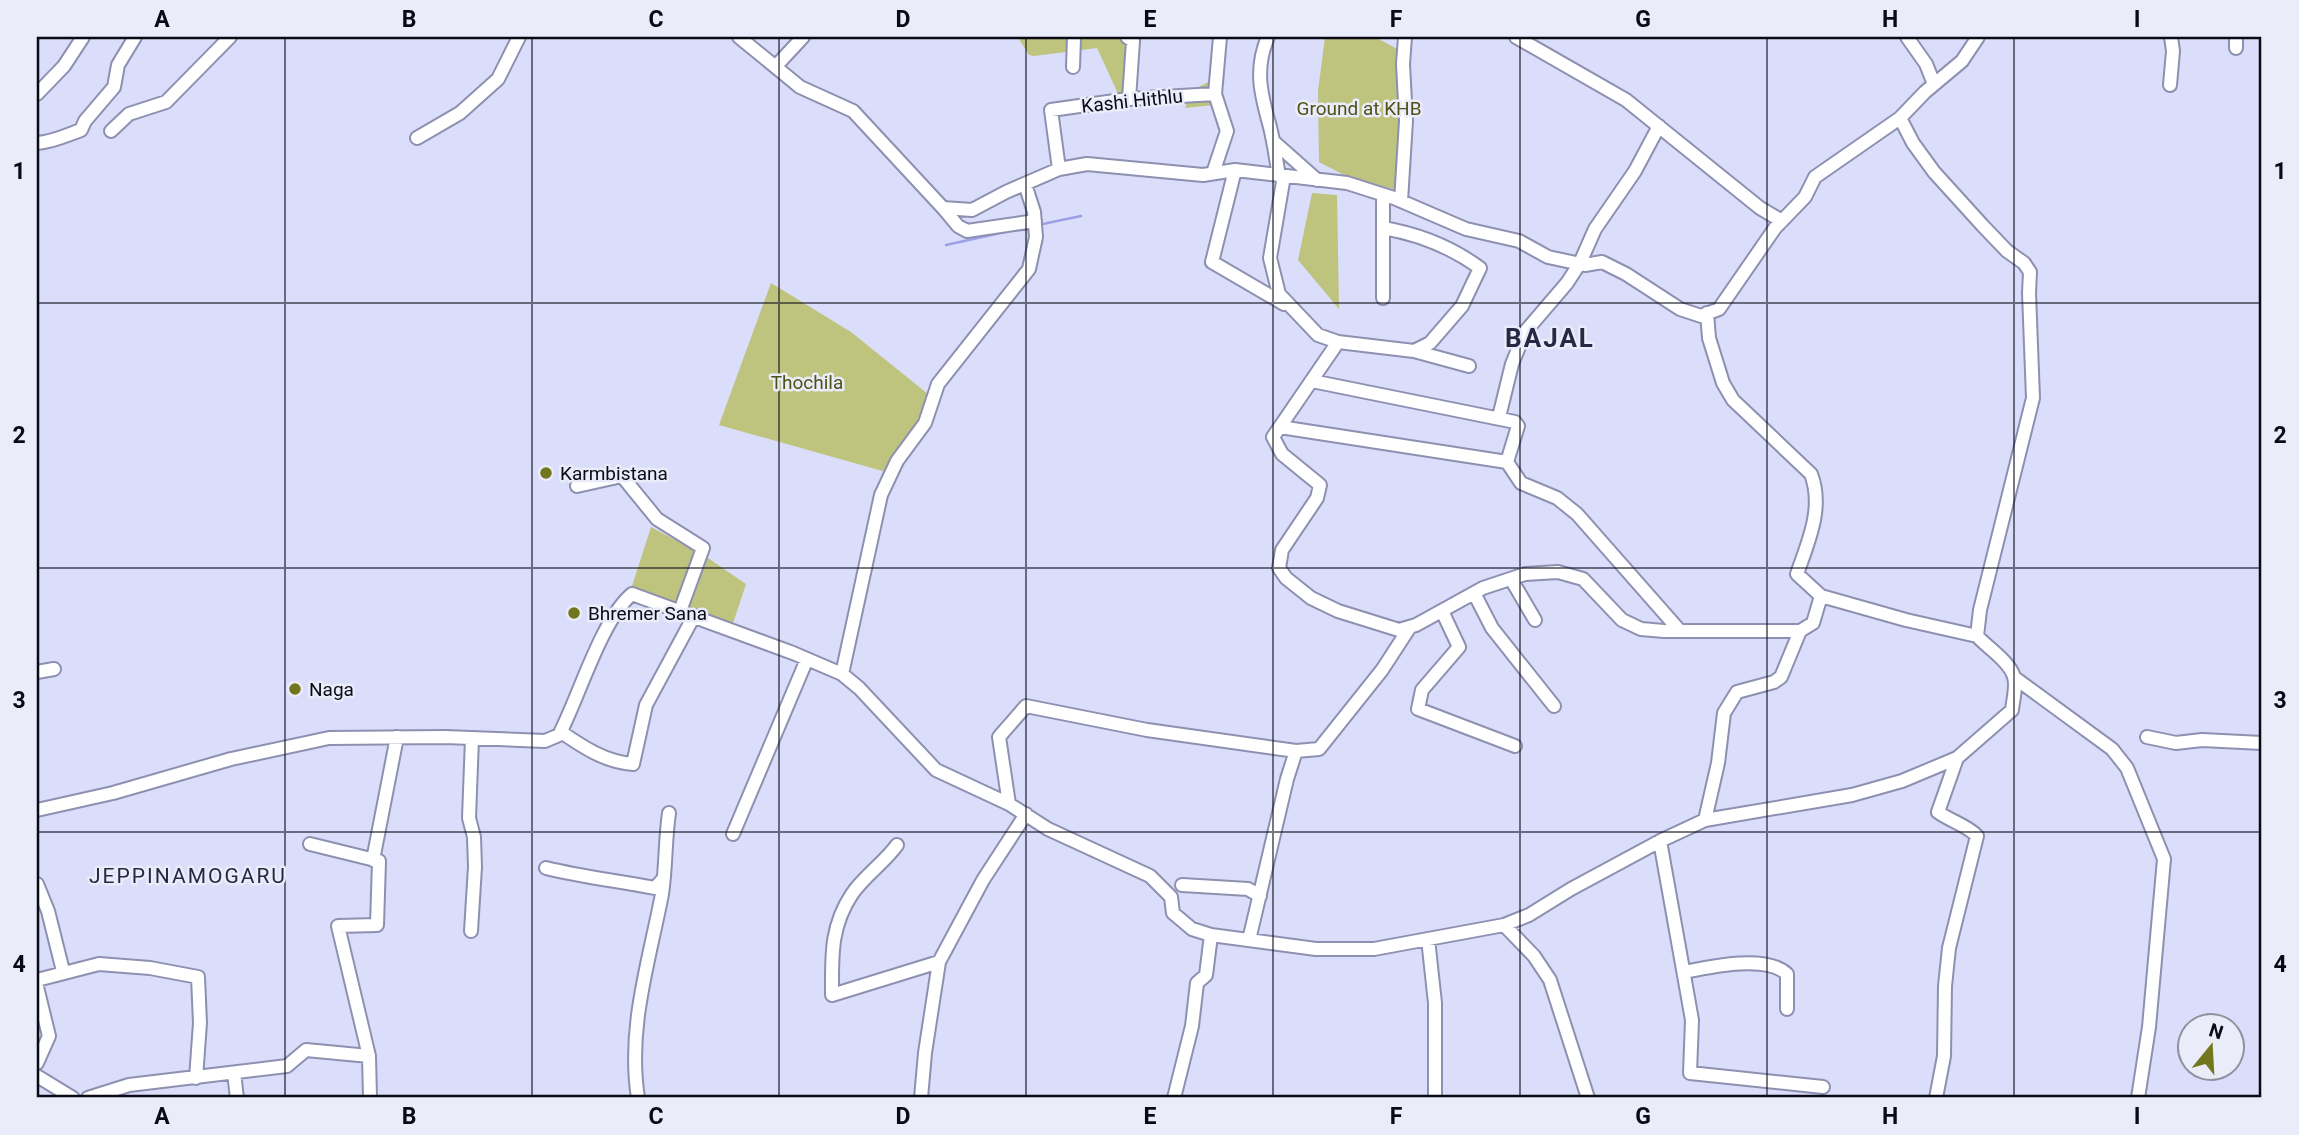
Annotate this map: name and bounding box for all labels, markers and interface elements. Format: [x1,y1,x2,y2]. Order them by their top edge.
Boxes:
text: A [154,6,170,33]
text: B [402,6,416,33]
text: C [648,6,664,33]
text: D [896,6,910,33]
text: E [1144,6,1157,33]
text: F [1390,6,1403,33]
text: G [1635,6,1651,33]
text: H [1882,6,1898,33]
text: I [2134,6,2140,33]
street label: Kashi Hithlu [1080,84,1184,118]
park label: Ground at KHB [1296,97,1422,120]
text: 1 [12,158,26,185]
text: 1 [2273,158,2287,185]
district label: BAJAL [1505,323,1595,353]
park label: Thochila [771,371,843,394]
text: 2 [12,422,26,449]
text: 2 [2273,422,2287,449]
place label: Karmbistana [560,462,668,485]
marker: Karmbistana [538,465,554,481]
place label: Bhremer Sana [588,602,707,625]
marker: Bhremer Sana [566,605,582,621]
place label: Naga [309,678,354,701]
marker: Naga [287,681,303,697]
text: 3 [12,687,26,714]
text: 3 [2273,687,2287,714]
district label: JEPPINAMOGARU [89,864,287,888]
text: 4 [12,951,26,978]
text: 4 [2273,951,2287,978]
north arrow [2176,1012,2246,1082]
text: N [2206,1018,2226,1044]
text: A [154,1103,170,1130]
text: B [402,1103,416,1130]
text: C [648,1103,664,1130]
text: D [896,1103,910,1130]
text: E [1144,1103,1157,1130]
text: F [1390,1103,1403,1130]
text: G [1635,1103,1651,1130]
text: H [1882,1103,1898,1130]
text: I [2134,1103,2140,1130]

